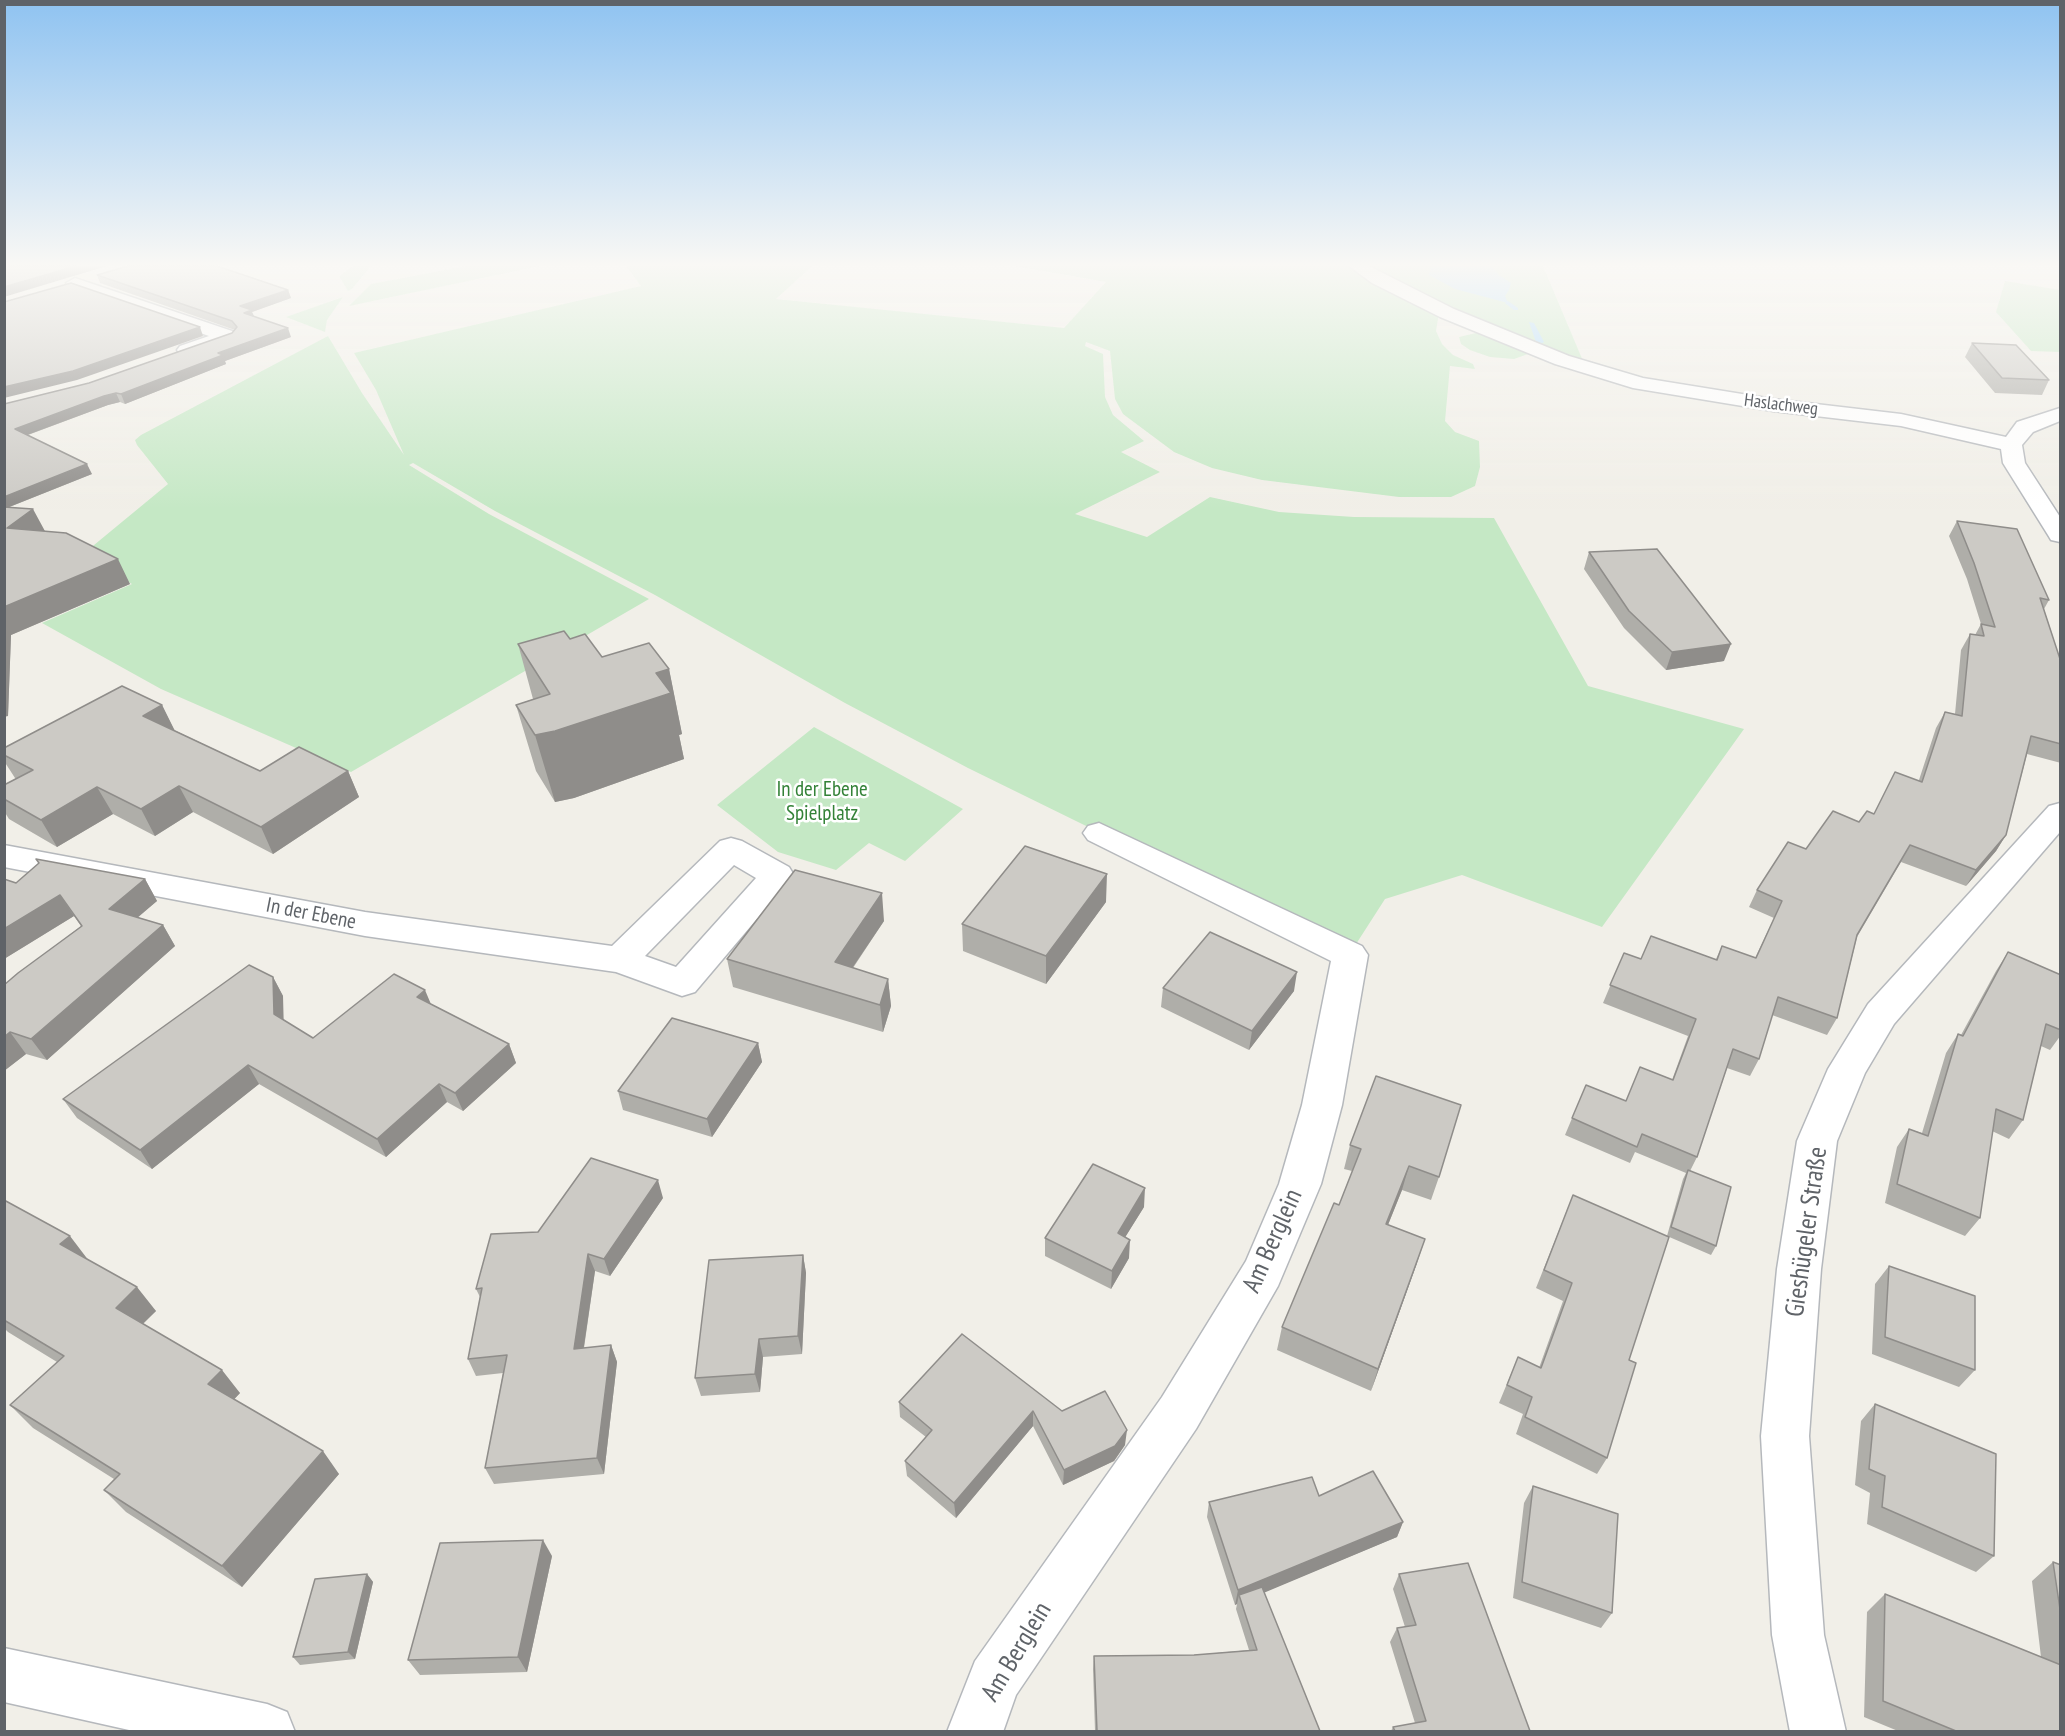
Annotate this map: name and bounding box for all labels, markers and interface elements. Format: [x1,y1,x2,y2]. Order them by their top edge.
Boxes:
street label: Haslachweg [1743,390,1819,420]
park label: In der Ebene Spielplatz [776,777,868,827]
street label: In der Ebene [264,893,358,935]
street label: Gieshügeler Straße [1780,1145,1834,1319]
street label: Am Berglein [1236,1184,1310,1298]
street label: Am Berglein [975,1597,1059,1707]

